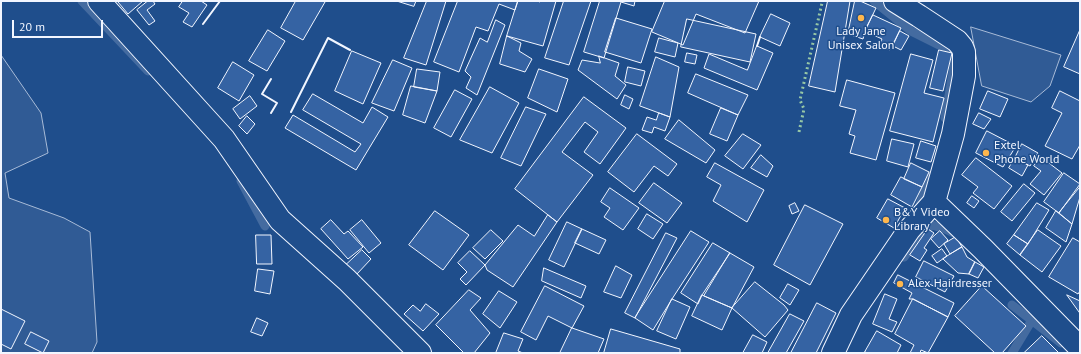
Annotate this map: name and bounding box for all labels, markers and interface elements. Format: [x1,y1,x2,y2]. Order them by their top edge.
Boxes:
scale bar [14,12,105,38]
marker: Lady Jane Unisex Salon [856,13,866,23]
text: 20 m [19,19,45,34]
place label: Lady Jane Unisex Salon [828,25,894,53]
place label: Extel Phone World [994,139,1059,167]
marker: Extel Phone World [981,148,991,158]
place label: B&Y Video Library [894,206,950,234]
marker: B&Y Video Library [881,215,891,225]
place label: Alex Hairdresser [908,277,992,291]
marker: Alex Hairdresser [895,279,905,289]

